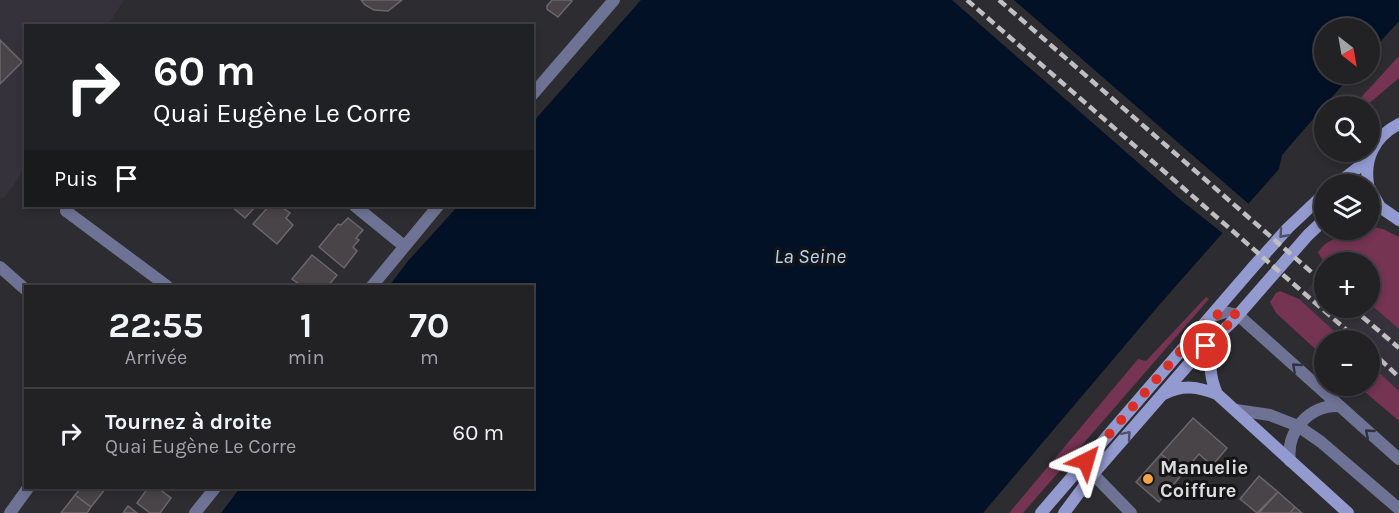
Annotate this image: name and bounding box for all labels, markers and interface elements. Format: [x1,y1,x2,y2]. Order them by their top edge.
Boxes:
north arrow [1314,18,1380,84]
map controls [1314,18,1380,396]
text: 60 m [153,46,256,96]
icon: right [54,48,132,126]
button: search [1314,96,1380,162]
text: Quai Eugène Le Corre [153,97,411,129]
icon: arrive [110,162,143,195]
text: Puis [54,166,98,192]
button: layers [1314,174,1380,240]
one-way arrow [1279,227,1290,238]
water label: La Seine [774,244,846,268]
button: + [1314,252,1380,318]
text: 22:55 [108,304,204,346]
text: 1 [300,304,313,346]
text: 70 [409,304,450,346]
pin [1180,320,1231,371]
icon: arrive [1189,329,1222,362]
button: − [1314,330,1380,396]
text: Arrivée [125,346,187,369]
text: min [288,346,325,369]
text: m [420,346,439,369]
one-way arrow [1292,363,1303,374]
text: Tournez à droite [105,409,272,435]
icon: right [54,417,87,450]
text: 60 m [453,420,504,446]
position arrow [1054,429,1118,493]
one-way arrow [1365,429,1376,440]
one-way arrow [1120,431,1131,442]
text: Quai Eugène Le Corre [105,435,296,458]
place label: Manuelie Coiffure [1160,456,1248,502]
marker: Manuelie Coiffure [1141,472,1155,486]

